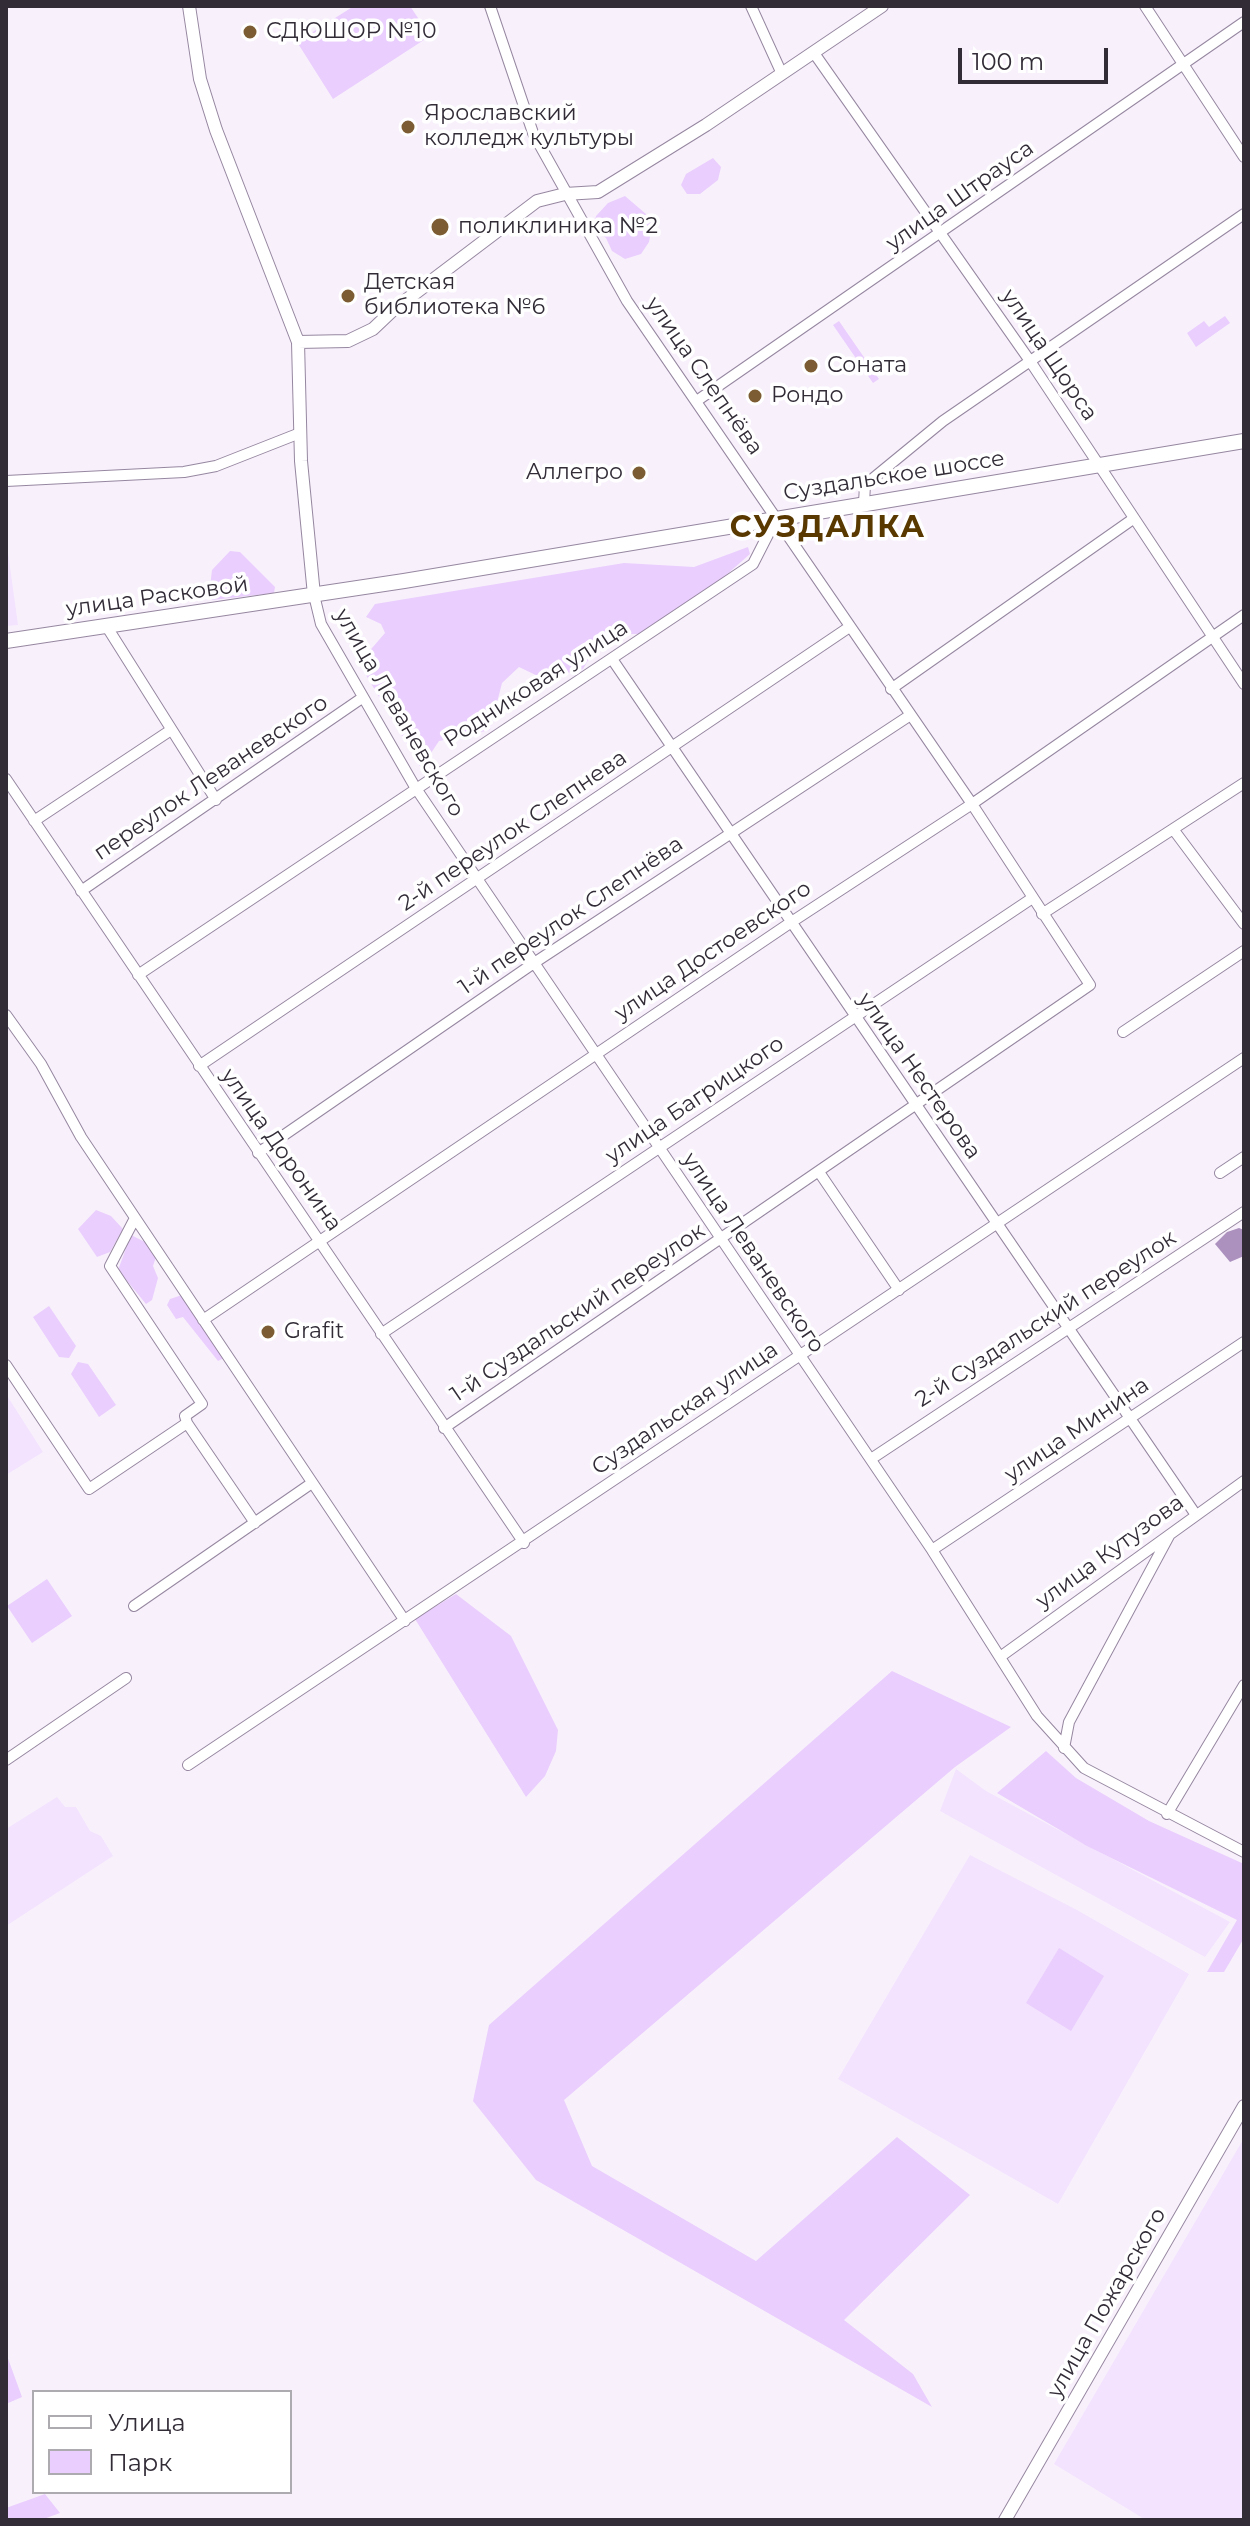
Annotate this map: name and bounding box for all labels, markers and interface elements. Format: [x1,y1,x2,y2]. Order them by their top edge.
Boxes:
place label: СДЮШОР №10 [266,19,436,45]
marker: СДЮШОР №10 [241,23,259,41]
scale bar [962,32,1112,82]
text: 100 m [972,47,1044,76]
place label: Ярославский колледж культуры [424,101,634,152]
marker: Ярославский колледж культуры [399,118,417,136]
street label: улица Штрауса [881,135,1039,257]
place label: поликлиника №2 [458,214,658,240]
marker: поликлиника №2 [429,216,451,238]
place label: Детская библиотека №6 [364,270,545,322]
street label: улица Щорса [995,284,1103,426]
marker: Детская библиотека №6 [339,287,357,305]
street label: улица Слепнёва [640,292,768,460]
place label: Соната [827,353,907,379]
marker: Соната [802,357,820,375]
place label: Рондо [771,383,843,409]
marker: Рондо [746,387,764,405]
street label: Суздальское шоссе [781,445,1007,507]
place label: Аллегро [526,460,623,486]
marker: Аллегро [630,464,648,482]
district label: СУЗДАЛКА [730,510,926,546]
street label: улица Расковой [64,571,250,623]
street label: улица Леваневского [329,604,469,822]
street label: Родниковая улица [439,615,633,753]
street label: переулок Леваневского [89,690,333,866]
street label: 2-й переулок Слепнева [394,745,632,917]
street label: 1-й переулок Слепнёва [454,831,688,1001]
street label: улица Достоевского [610,875,816,1027]
street label: улица Нестерова [852,988,986,1164]
street label: улица Багрицкого [601,1031,789,1169]
street label: улица Доронина [215,1064,347,1236]
street label: улица Леваневского [676,1148,830,1358]
street label: 1-й Суздальский переулок [446,1218,710,1408]
street label: 2-й Суздальский переулок [911,1225,1181,1413]
place label: Grafit [284,1319,344,1345]
marker: Grafit [259,1323,277,1341]
street label: Суздальская улица [587,1337,783,1481]
street label: улица Минина [1000,1372,1154,1488]
street label: улица Кутузова [1031,1490,1189,1614]
street label: улица Пожарского [1042,2203,1172,2403]
legend [32,2390,292,2494]
text: Улица [108,2408,186,2437]
text: Парк [108,2448,172,2477]

